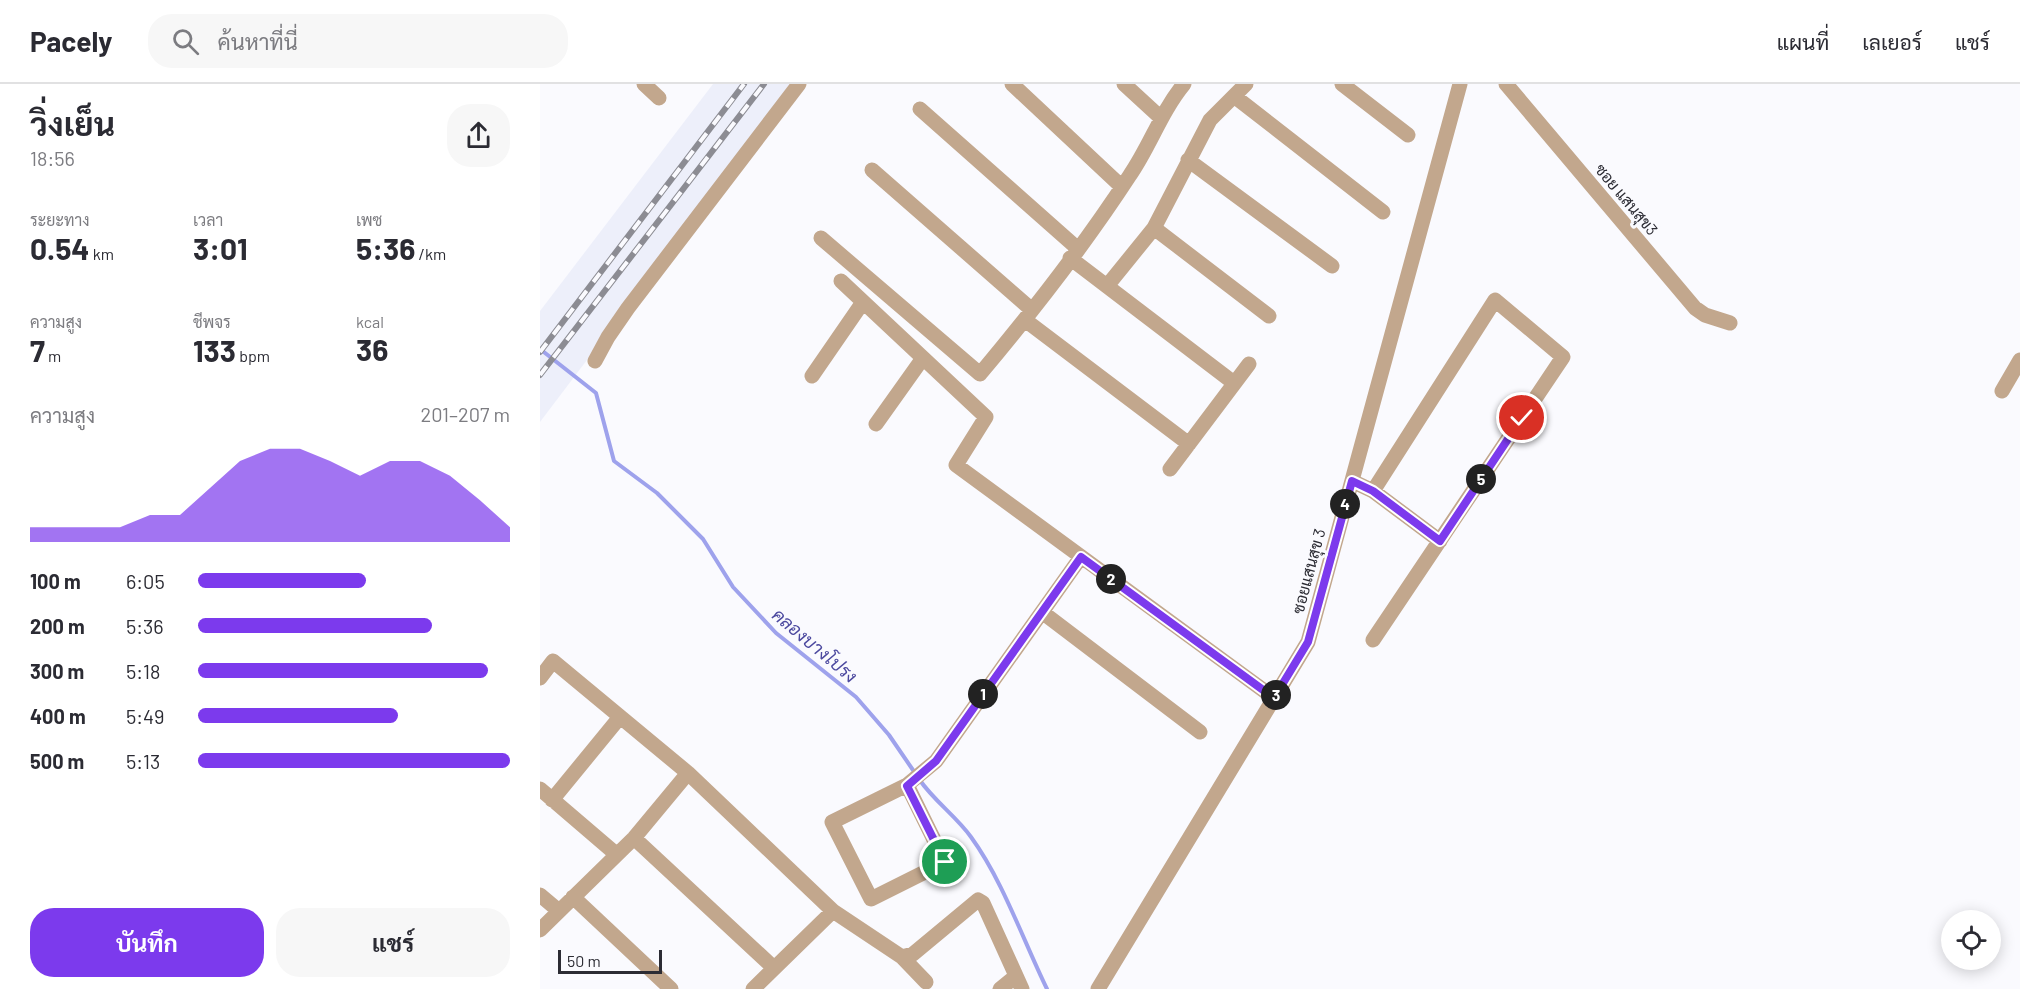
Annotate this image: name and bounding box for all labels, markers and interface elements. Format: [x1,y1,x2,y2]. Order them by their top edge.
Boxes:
search box [148,14,568,68]
text: Pacely [30,24,112,58]
icon: search [169,25,202,58]
text: ค้นหาที่นี่ [217,28,298,54]
text: แผนที่ [1777,29,1829,54]
text: เลเยอร์ [1862,29,1922,54]
text: แชร์ [1955,29,1990,54]
text: วิ่งเย็น [30,103,115,143]
button: share [447,104,510,167]
text: 18:56 [30,146,75,170]
street label: ซอย แสนสุข3 [1589,159,1662,241]
text: ระยะทาง [30,210,90,229]
text: เวลา [193,210,223,229]
text: เพซ [356,210,382,229]
text: 0.54 [30,230,90,266]
text: 3:01 [193,230,248,266]
text: 5:36 [356,230,415,266]
text: km [90,244,114,263]
text: /km [415,244,446,263]
text: ความสูง [30,312,82,331]
text: ชีพจร [193,312,231,331]
text: kcal [356,312,384,331]
text: 36 [356,331,388,367]
text: 7 [30,332,45,368]
text: 133 [193,332,236,368]
text: m [45,346,61,365]
text: bpm [236,346,270,365]
pin [1496,392,1547,443]
icon: check [1505,401,1538,434]
text: 201–207 m [421,402,510,426]
text: ความสูง [30,403,95,427]
pin: 5 [1466,464,1496,494]
text: 5 [1477,469,1485,488]
pin: 4 [1330,489,1360,519]
text: 4 [1340,494,1350,513]
street label: ซอยแสนสุข 3 [1288,526,1331,616]
pin: 2 [1096,564,1126,594]
text: 100 m [30,569,81,593]
text: 6:05 [126,569,165,593]
text: 2 [1107,569,1115,588]
water label: คลองบางโปรง [768,602,863,687]
text: 200 m [30,614,85,638]
text: 5:36 [126,614,164,638]
text: 300 m [30,659,84,683]
text: 5:18 [126,659,160,683]
pin: 1 [968,679,998,709]
pin: 3 [1261,680,1291,710]
text: 1 [980,684,986,703]
text: 3 [1272,685,1280,704]
text: 400 m [30,704,86,728]
text: 5:49 [126,704,165,728]
text: 500 m [30,749,84,773]
text: 5:13 [126,749,160,773]
pin [919,836,970,887]
icon: arrive [928,845,961,878]
button: บันทึก [30,908,264,977]
button: แชร์ [276,908,510,977]
map controls [1941,910,2001,970]
button: locate [1941,910,2001,970]
scale bar [558,947,662,974]
text: 50 m [567,951,601,970]

